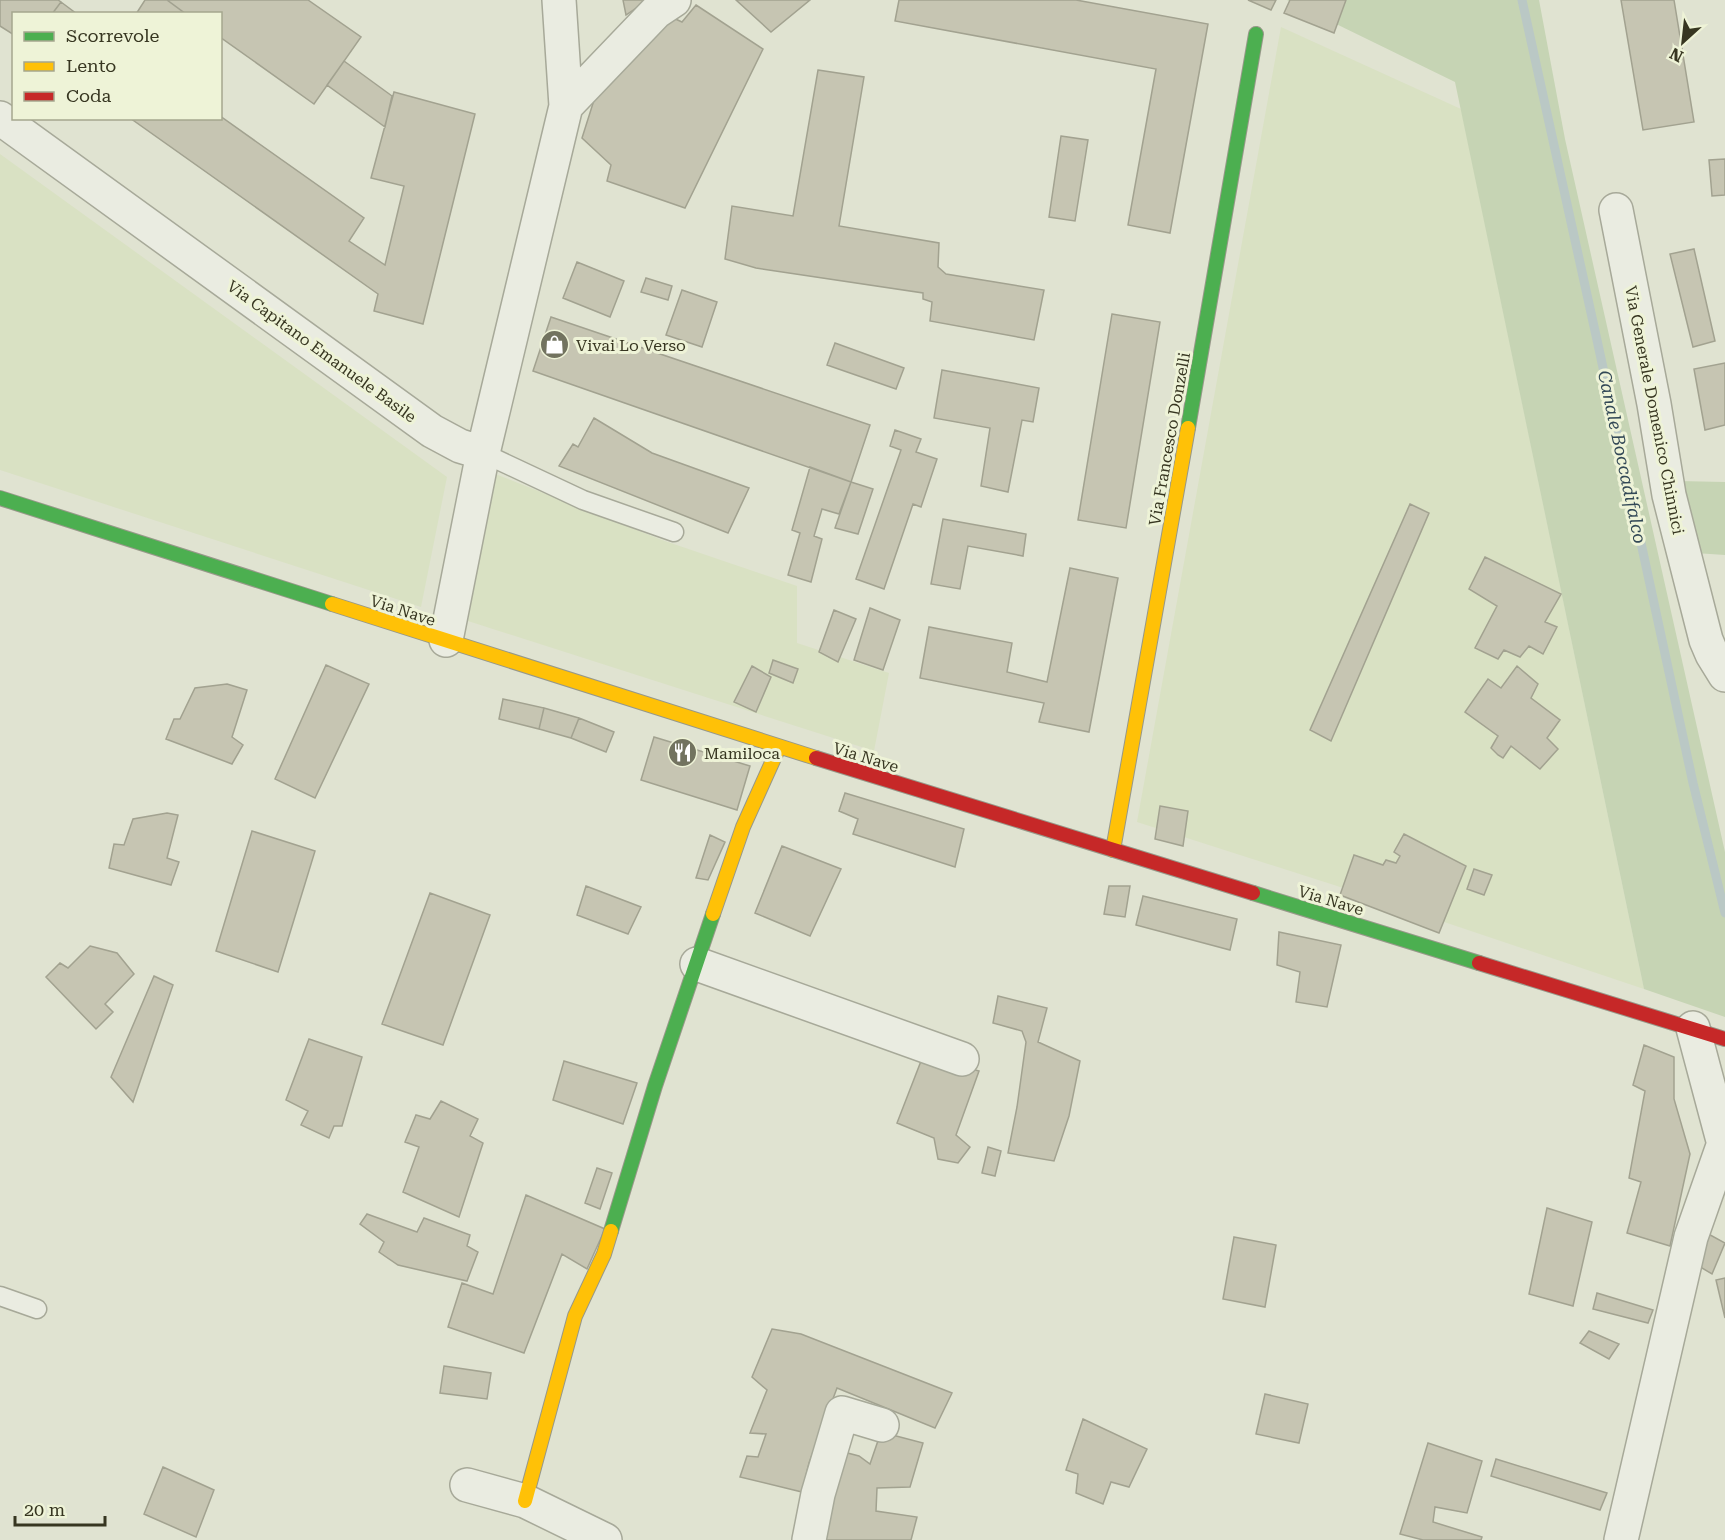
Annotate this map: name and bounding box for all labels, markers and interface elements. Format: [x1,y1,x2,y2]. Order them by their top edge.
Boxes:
legend [12,12,222,120]
north arrow [1653,12,1713,72]
text: Scorrevole [66,25,160,46]
text: N [1667,44,1686,66]
text: Lento [66,55,116,76]
text: Coda [66,85,112,106]
street label: Via Capitano Emanuele Basile [223,276,420,427]
street label: Via Generale Domenico Chinnici [1621,284,1688,536]
shop icon: Vivai Lo Verso [539,329,571,361]
place label: Vivai Lo Verso [576,336,686,355]
street label: Via Francesco Donzelli [1145,351,1194,527]
water label: Canale Boccadifalco [1594,368,1651,545]
street label: Via Nave [368,591,438,630]
restaurant icon: Mamiloca [667,737,699,769]
street label: Via Nave [831,739,901,777]
place label: Mamiloca [704,744,780,763]
street label: Via Nave [1296,882,1366,920]
scale bar [15,1489,105,1527]
text: 20 m [24,1499,65,1520]

